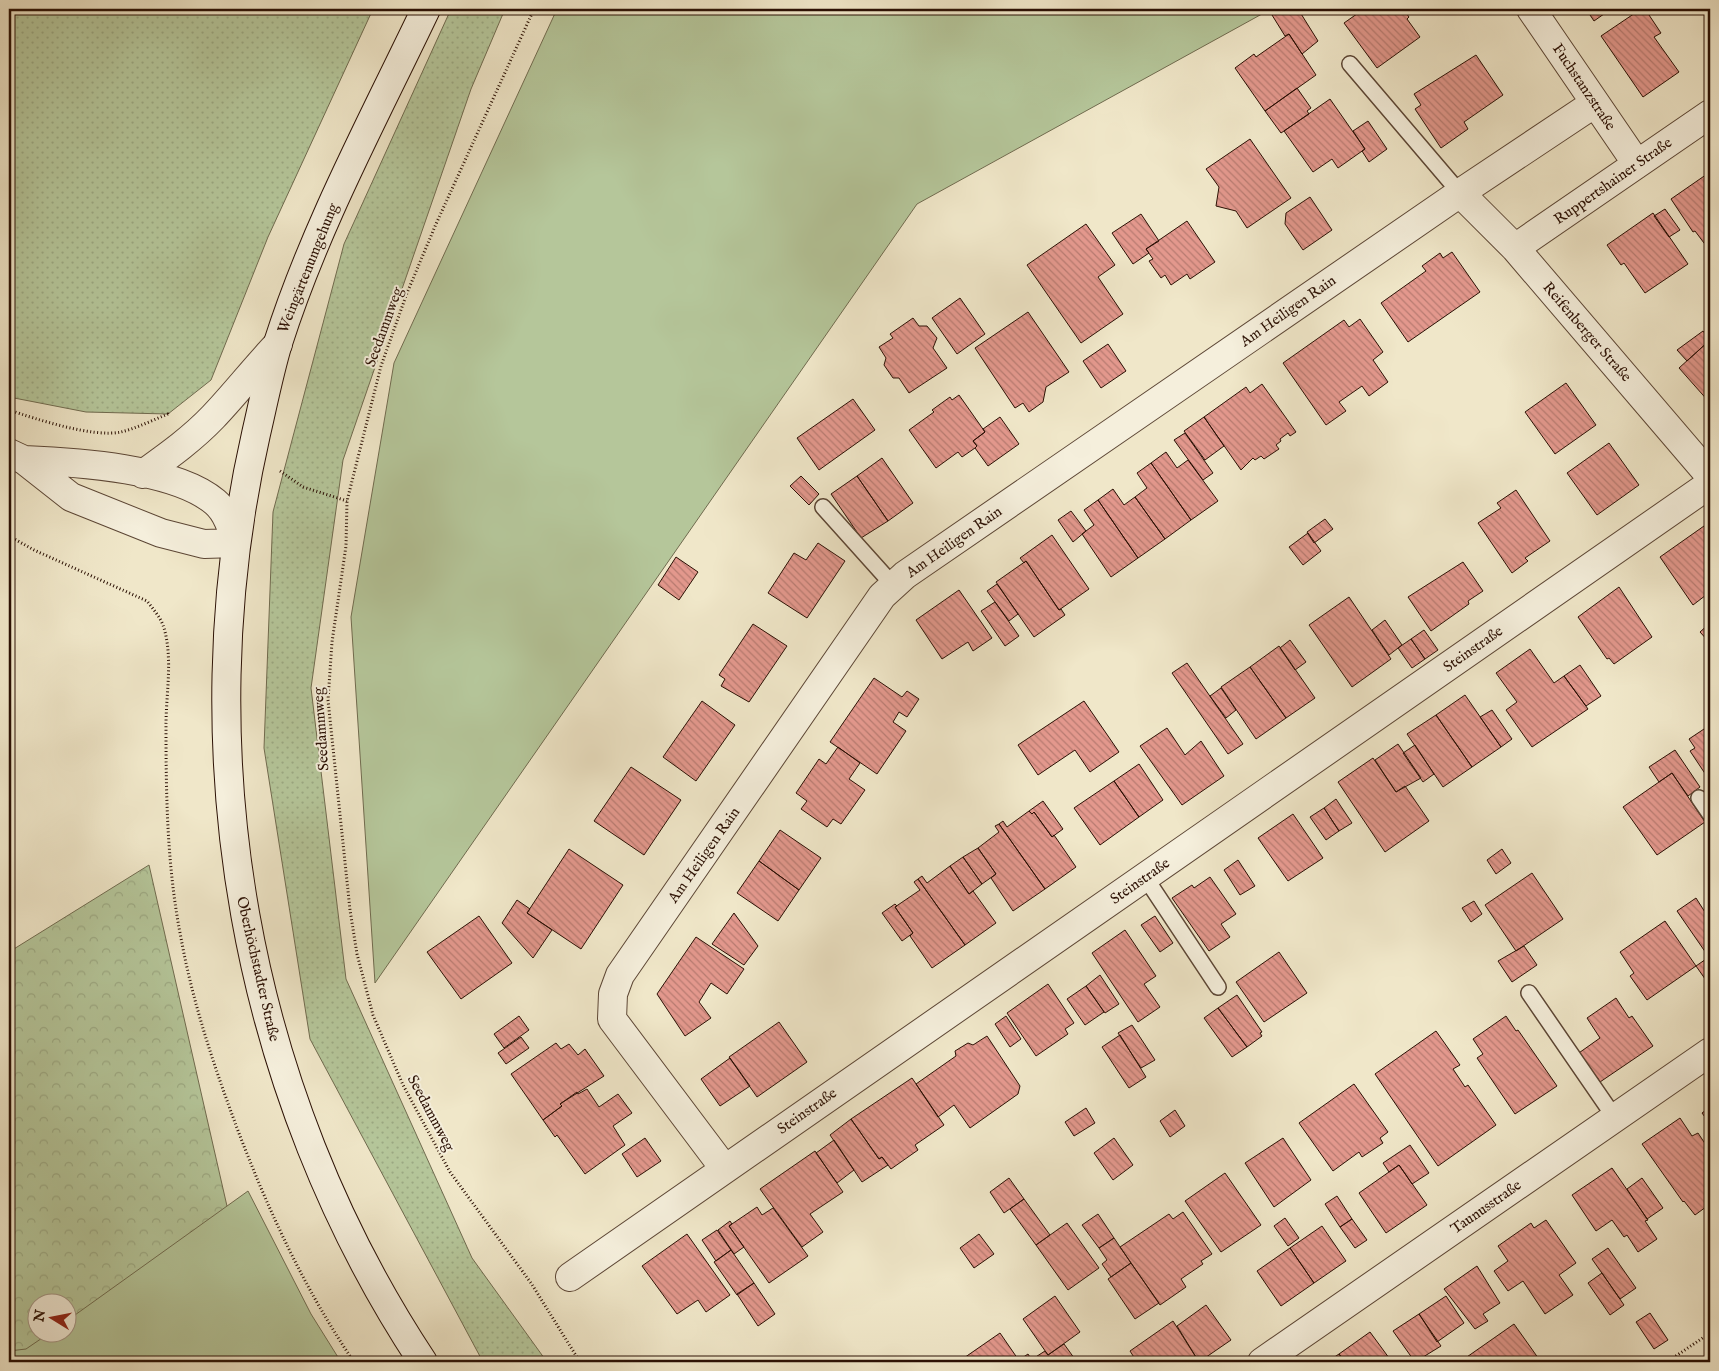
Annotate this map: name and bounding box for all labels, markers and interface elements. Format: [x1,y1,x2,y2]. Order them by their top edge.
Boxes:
street label: Fuchstanzstraße [1548,40,1620,134]
street label: Ruppertshainer Straße [1550,133,1676,229]
street label: Weingärtenumgehung [273,199,343,336]
street label: Am Heiligen Rain [1236,271,1340,352]
street label: Reifenberger Straße [1538,278,1636,386]
street label: Seedammweg [361,284,408,370]
street label: Am Heiligen Rain [902,502,1006,583]
street label: Steinstraße [1439,621,1507,677]
street label: Seedammweg [309,686,333,771]
street label: Am Heiligen Rain [663,803,744,907]
street label: Steinstraße [1106,853,1174,909]
street label: Oberhöchstadter Straße [232,895,284,1044]
street label: Seedammweg [403,1072,459,1155]
street label: Steinstraße [773,1083,841,1139]
street label: Taunusstraße [1447,1176,1525,1238]
north arrow [28,1294,78,1344]
text: N [30,1308,50,1324]

